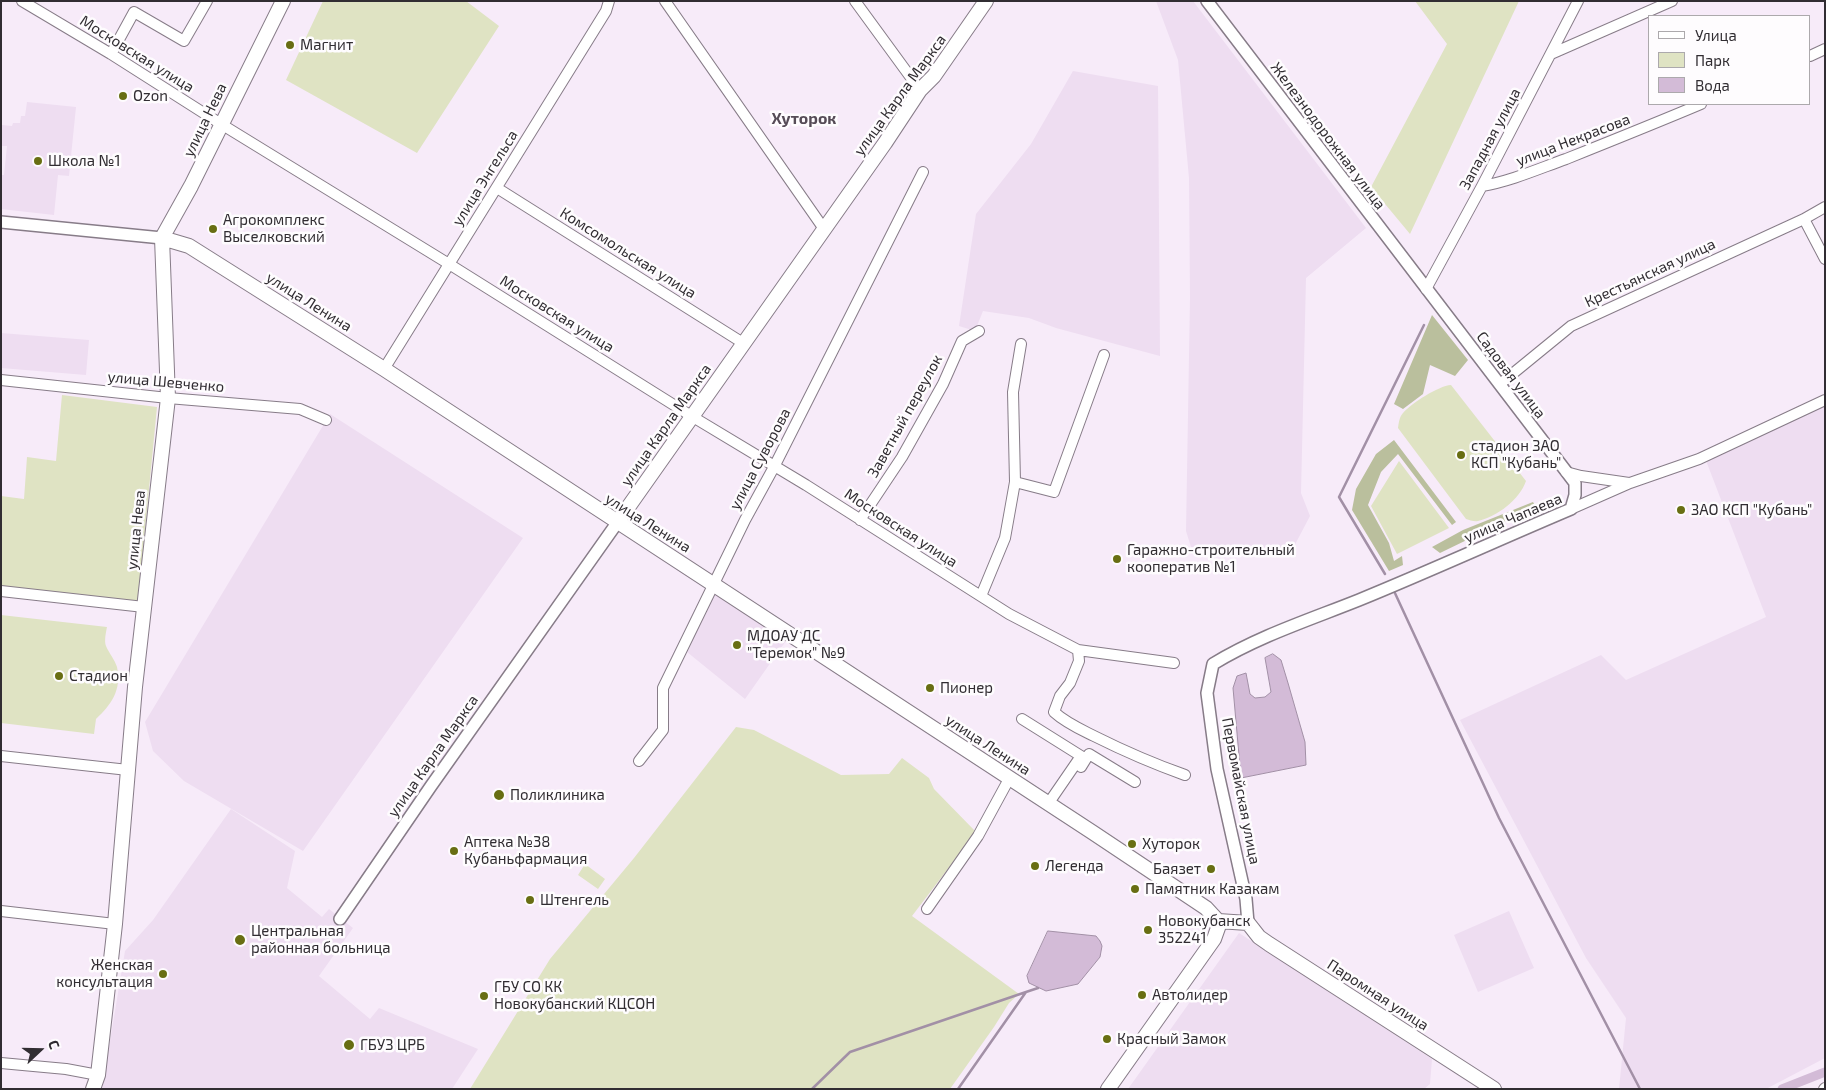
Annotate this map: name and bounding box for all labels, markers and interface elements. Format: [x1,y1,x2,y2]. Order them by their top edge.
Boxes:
street label: Московская улица [77,12,197,96]
legend [1648,15,1811,105]
text: Улица [1695,26,1737,44]
street label: улица Карла Маркса [850,31,950,159]
place label: Магнит [300,36,353,54]
marker: Магнит [284,39,296,51]
text: Парк [1695,51,1730,69]
street label: Железнодорожная улица [1267,59,1389,213]
text: Вода [1695,76,1730,94]
street label: улица Нева [179,80,231,160]
street label: Западная улица [1456,85,1524,193]
place label: Ozon [133,87,168,105]
marker: Ozon [117,90,129,102]
district label: Хуторок [772,109,836,129]
street label: улица Некрасова [1513,110,1633,170]
street label: улица Энгельса [448,127,522,229]
place label: Школа №1 [48,152,120,170]
marker: Школа №1 [32,155,44,167]
street label: Комсомольская улица [557,204,699,302]
place label: Агрокомплекс Выселковский [223,211,325,246]
marker: Агрокомплекс Выселковский [207,223,219,235]
street label: Крестьянская улица [1582,235,1718,311]
street label: улица Ленина [263,268,355,336]
street label: Московская улица [497,272,617,356]
street label: Садовая улица [1472,328,1550,422]
street label: Заветный переулок [864,351,946,481]
street label: улица Карла Маркса [617,360,715,490]
street label: улица Шевченко [107,368,225,396]
street label: улица Суворова [726,405,794,513]
place label: стадион ЗАО КСП "Кубань" [1471,437,1561,472]
marker: стадион ЗАО КСП "Кубань" [1455,449,1467,461]
street label: Московская улица [841,485,961,571]
street label: улица Нева [123,489,149,571]
street label: улица Ленина [602,489,694,557]
street label: улица Чапаева [1461,489,1565,547]
place label: ЗАО КСП "Кубань" [1691,501,1812,519]
marker: ЗАО КСП "Кубань" [1675,504,1687,516]
place label: Гаражно-строительный кооператив №1 [1127,541,1295,576]
marker: Гаражно-строительный кооператив №1 [1111,553,1123,565]
place label: МДОАУ ДС "Теремок" №9 [747,627,845,662]
marker: МДОАУ ДС "Теремок" №9 [731,639,743,651]
place label: Стадион [69,667,128,685]
marker: Стадион [53,670,65,682]
place label: Пионер [940,679,993,697]
marker: Пионер [924,682,936,694]
street label: улица Карла Маркса [384,691,482,821]
street label: улица Ленина [942,711,1034,779]
street label: Первомайская улица [1218,716,1264,866]
place label: Поликлиника [510,786,605,804]
marker: Поликлиника [492,788,506,802]
place label: Аптека №38 Кубаньфармация [464,833,587,868]
place label: Хуторок [1142,835,1200,853]
marker: Хуторок [1126,838,1138,850]
marker: Аптека №38 Кубаньфармация [448,845,460,857]
place label: Легенда [1045,857,1104,875]
marker: Легенда [1029,860,1041,872]
place label: Баязет [1153,860,1201,878]
marker: Баязет [1205,863,1217,875]
place label: Памятник Казакам [1145,880,1279,898]
marker: Памятник Казакам [1129,883,1141,895]
place label: Штенгель [540,891,609,909]
marker: Штенгель [524,894,536,906]
place label: Новокубанск 352241 [1158,912,1251,947]
place label: Центральная районная больница [251,922,391,957]
marker: Новокубанск 352241 [1142,924,1154,936]
marker: Центральная районная больница [233,933,247,947]
place label: Женская консультация [56,956,153,991]
street label: Паромная улица [1324,956,1432,1034]
marker: Женская консультация [157,968,169,980]
place label: ГБУ СО КК Новокубанский КЦСОН [494,978,655,1013]
place label: Автолидер [1152,986,1228,1004]
marker: Автолидер [1136,989,1148,1001]
marker: ГБУ СО КК Новокубанский КЦСОН [478,990,490,1002]
north arrow [15,1025,65,1075]
place label: Красный Замок [1117,1030,1226,1048]
marker: Красный Замок [1101,1033,1113,1045]
place label: ГБУЗ ЦРБ [360,1036,425,1054]
text: С [45,1038,64,1051]
marker: ГБУЗ ЦРБ [342,1038,356,1052]

